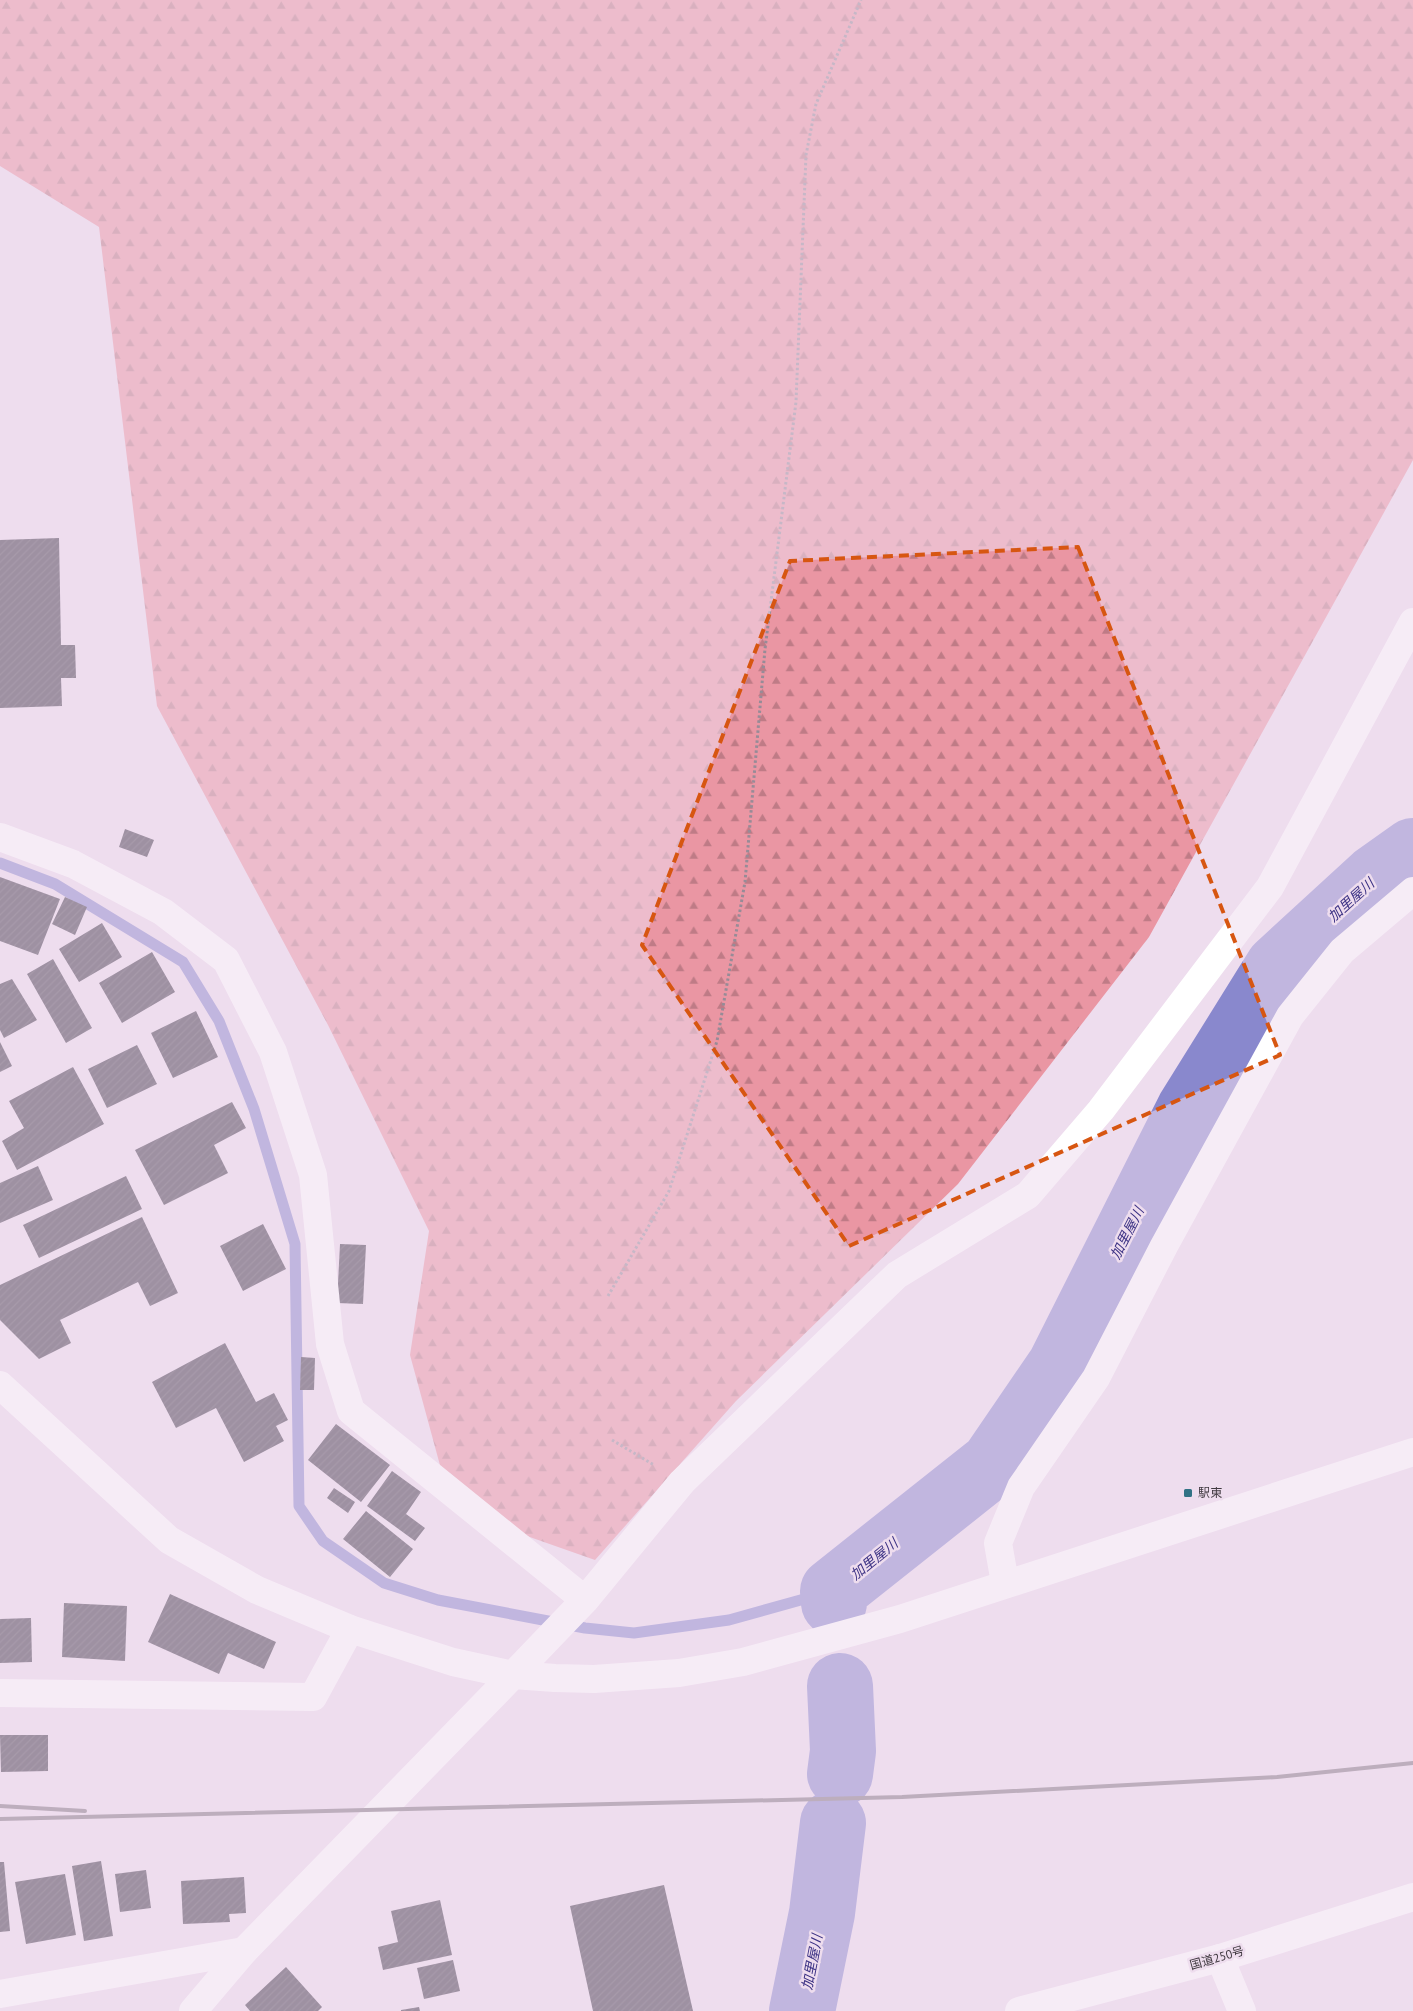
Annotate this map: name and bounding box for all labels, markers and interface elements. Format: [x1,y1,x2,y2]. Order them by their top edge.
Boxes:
water label: 加里屋川 [1324,873,1379,925]
water label: 加里屋川 [1106,1202,1149,1262]
place label: 駅東 [1198,1485,1222,1500]
marker: 駅東 [1182,1487,1194,1499]
water label: 加里屋川 [847,1533,903,1584]
water label: 加里屋川 [798,1931,827,1991]
street label: 国道250号 [1188,1943,1246,1972]

